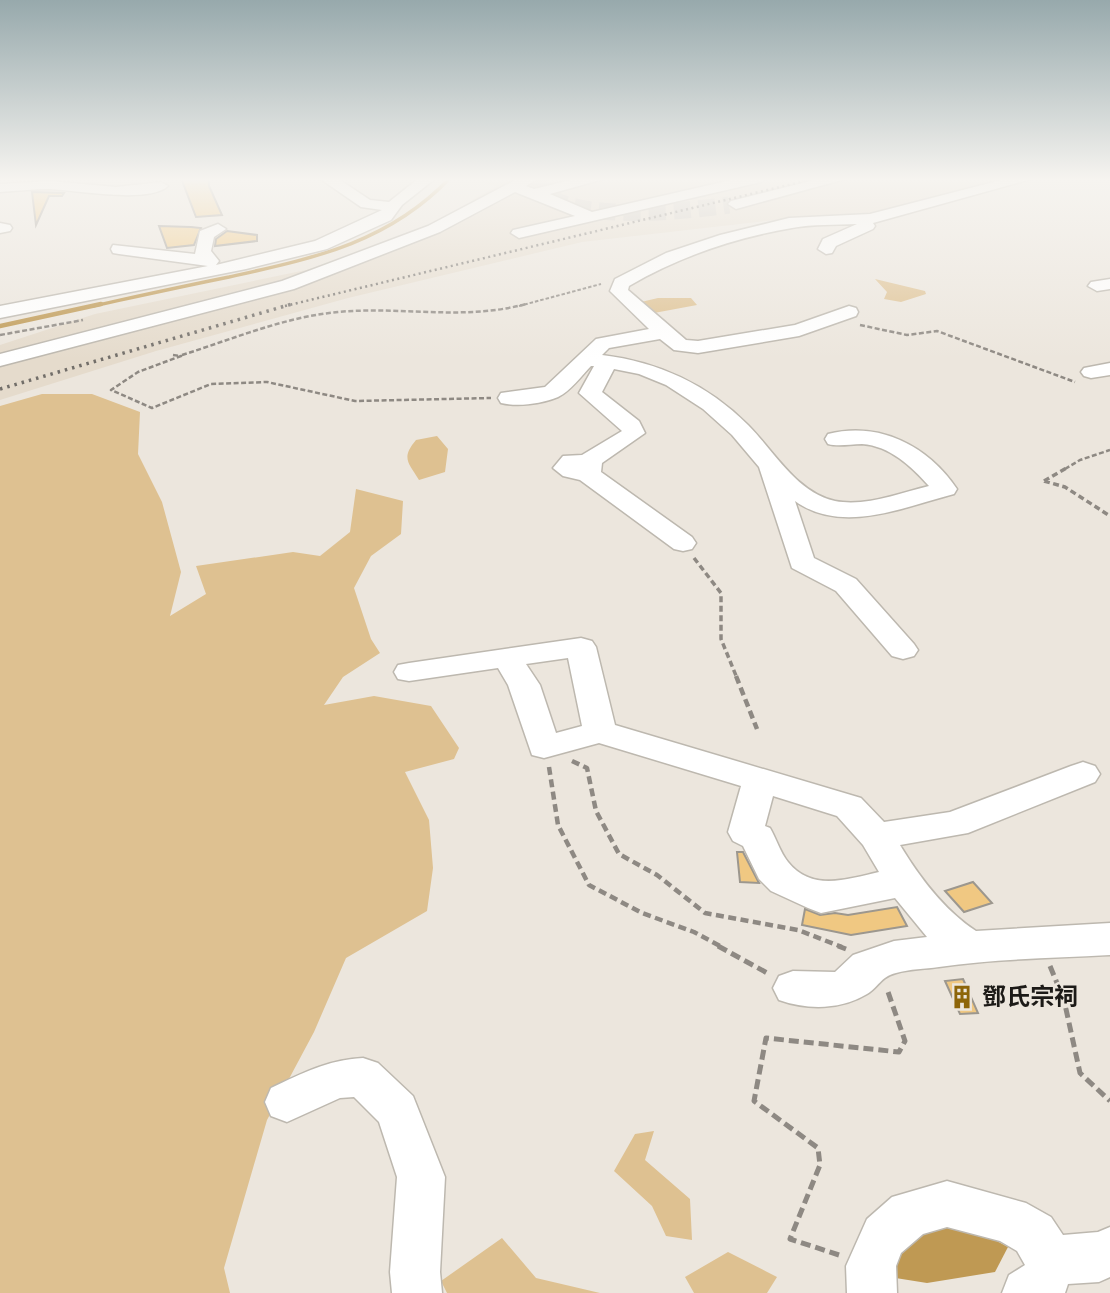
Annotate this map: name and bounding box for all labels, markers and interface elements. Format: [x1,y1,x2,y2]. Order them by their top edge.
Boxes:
place label: 鄧氏宗祠 [982,981,1078,1010]
building icon: 鄧氏宗祠 [948,983,976,1011]

